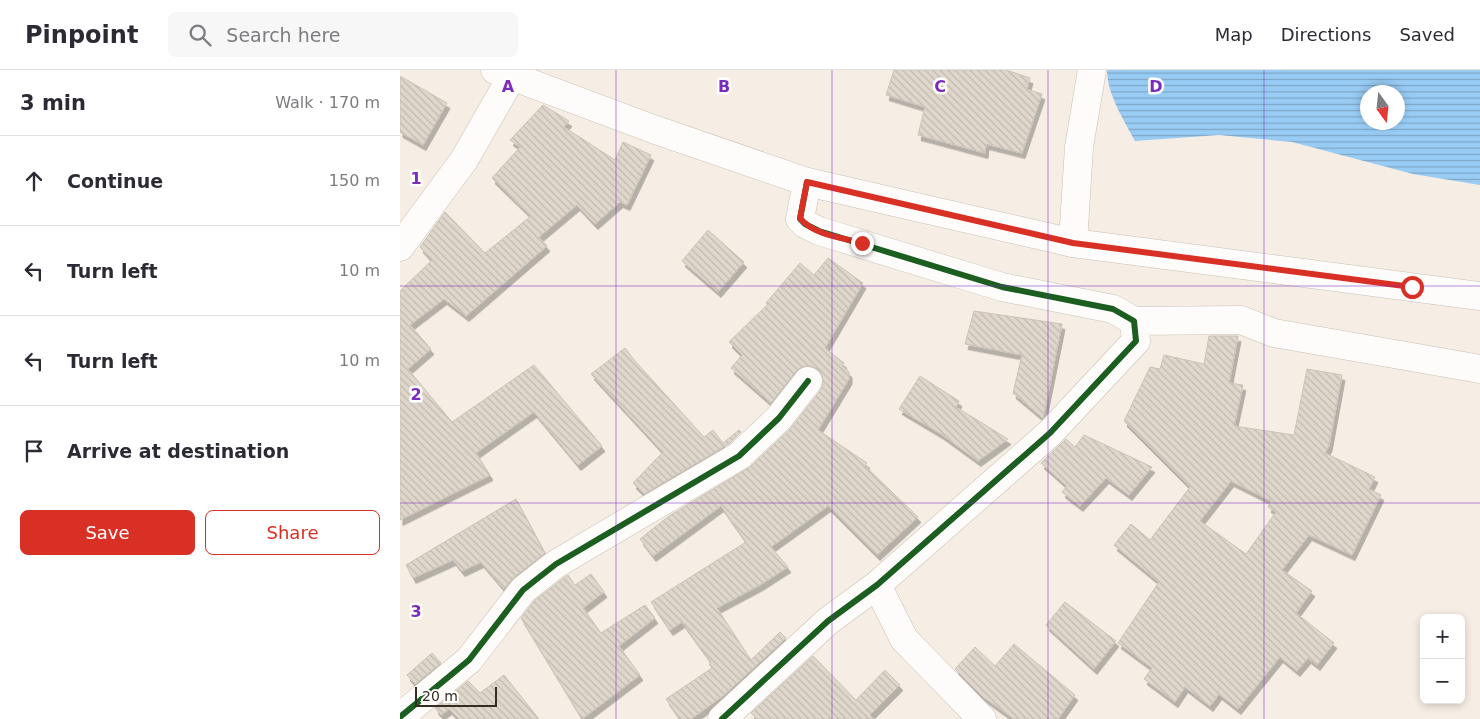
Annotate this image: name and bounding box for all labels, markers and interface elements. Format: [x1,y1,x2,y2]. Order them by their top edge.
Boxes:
search box [168,12,518,57]
text: Pinpoint [25,21,138,49]
icon: search [186,21,214,49]
text: Search here [226,24,341,46]
text: Map [1215,24,1253,45]
text: Directions [1281,24,1371,45]
text: Saved [1399,24,1455,45]
text: A [502,77,515,96]
text: B [718,77,730,96]
text: C [934,77,946,96]
text: D [1149,77,1163,96]
north arrow [1360,85,1405,130]
text: 3 min [20,91,86,115]
text: Walk · 170 m [275,93,380,112]
icon: ahead [20,167,48,195]
text: 1 [410,169,422,188]
text: Continue [67,170,163,192]
text: 150 m [329,171,380,190]
route end [851,232,874,255]
icon: left [20,257,48,285]
text: Turn left [67,260,158,282]
text: 10 m [339,261,380,280]
route start [1401,276,1424,299]
icon: left [20,347,48,375]
text: Turn left [67,350,158,372]
text: 10 m [339,351,380,370]
text: 2 [410,385,422,404]
icon: arrive [20,437,48,465]
text: Arrive at destination [67,440,289,462]
button: Save [20,510,195,555]
button: Share [205,510,380,555]
text: 3 [410,602,422,621]
map controls [1420,614,1465,704]
button: + [1420,614,1465,659]
button: − [1420,659,1465,704]
scale bar [415,684,498,707]
text: 20 m [422,688,458,704]

